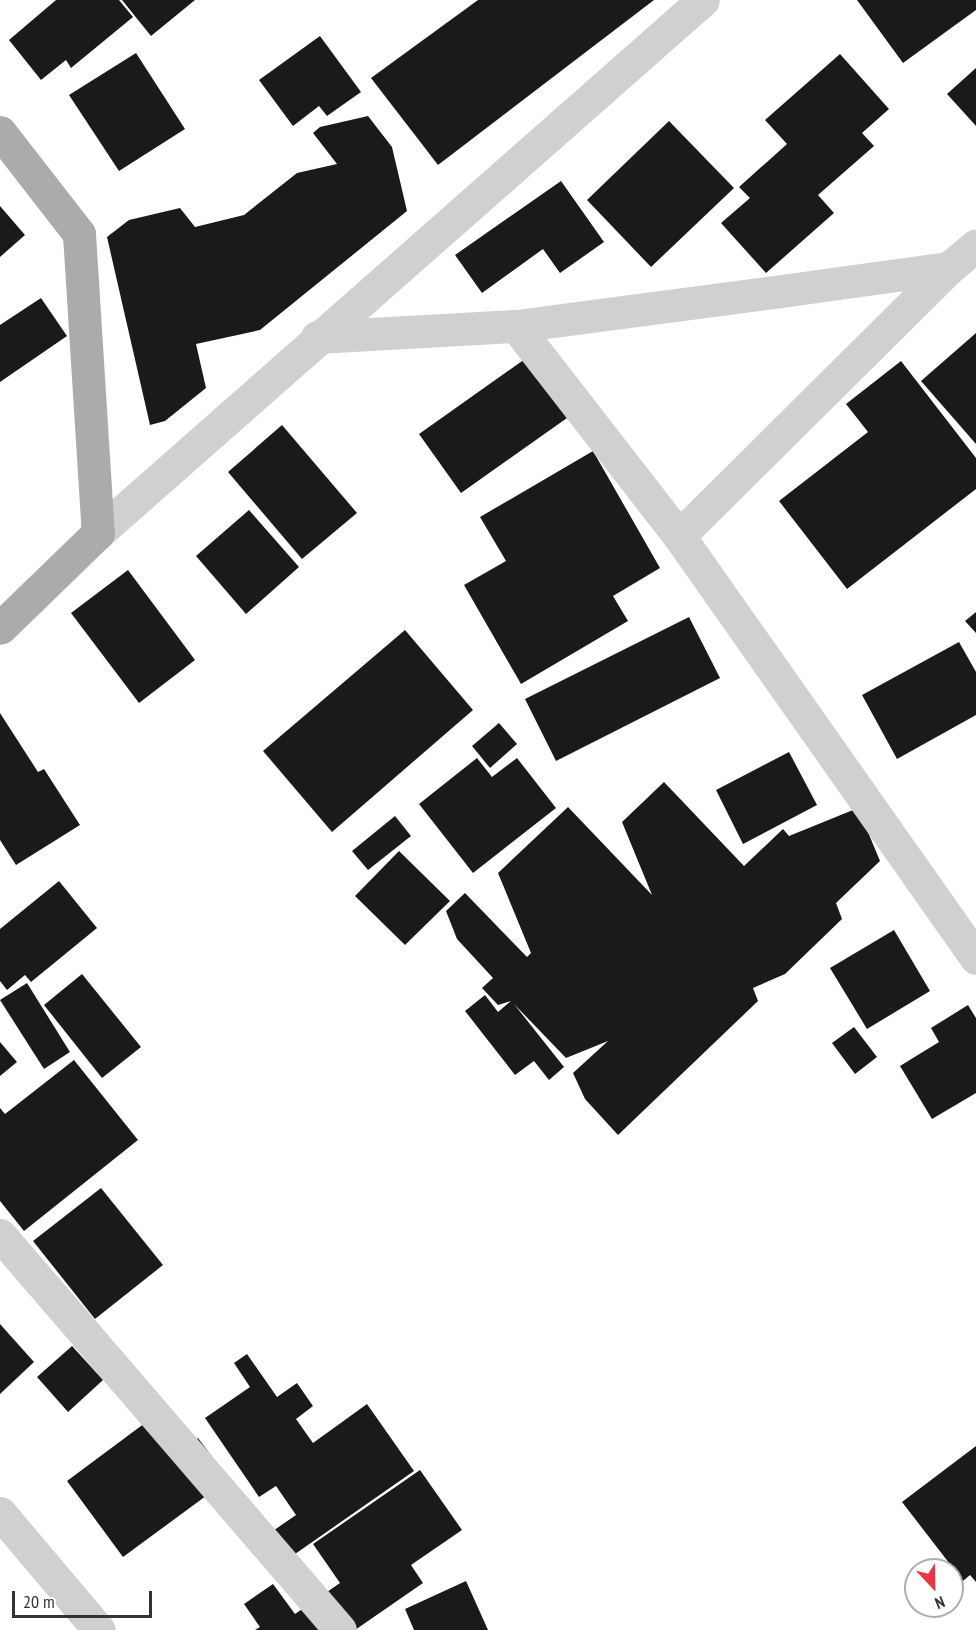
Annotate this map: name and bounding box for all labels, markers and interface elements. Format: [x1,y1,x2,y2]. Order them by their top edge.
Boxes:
north arrow [904,1558,964,1618]
scale bar [15,1579,154,1617]
text: 20 m [23,1590,55,1613]
text: N [932,1592,948,1614]

